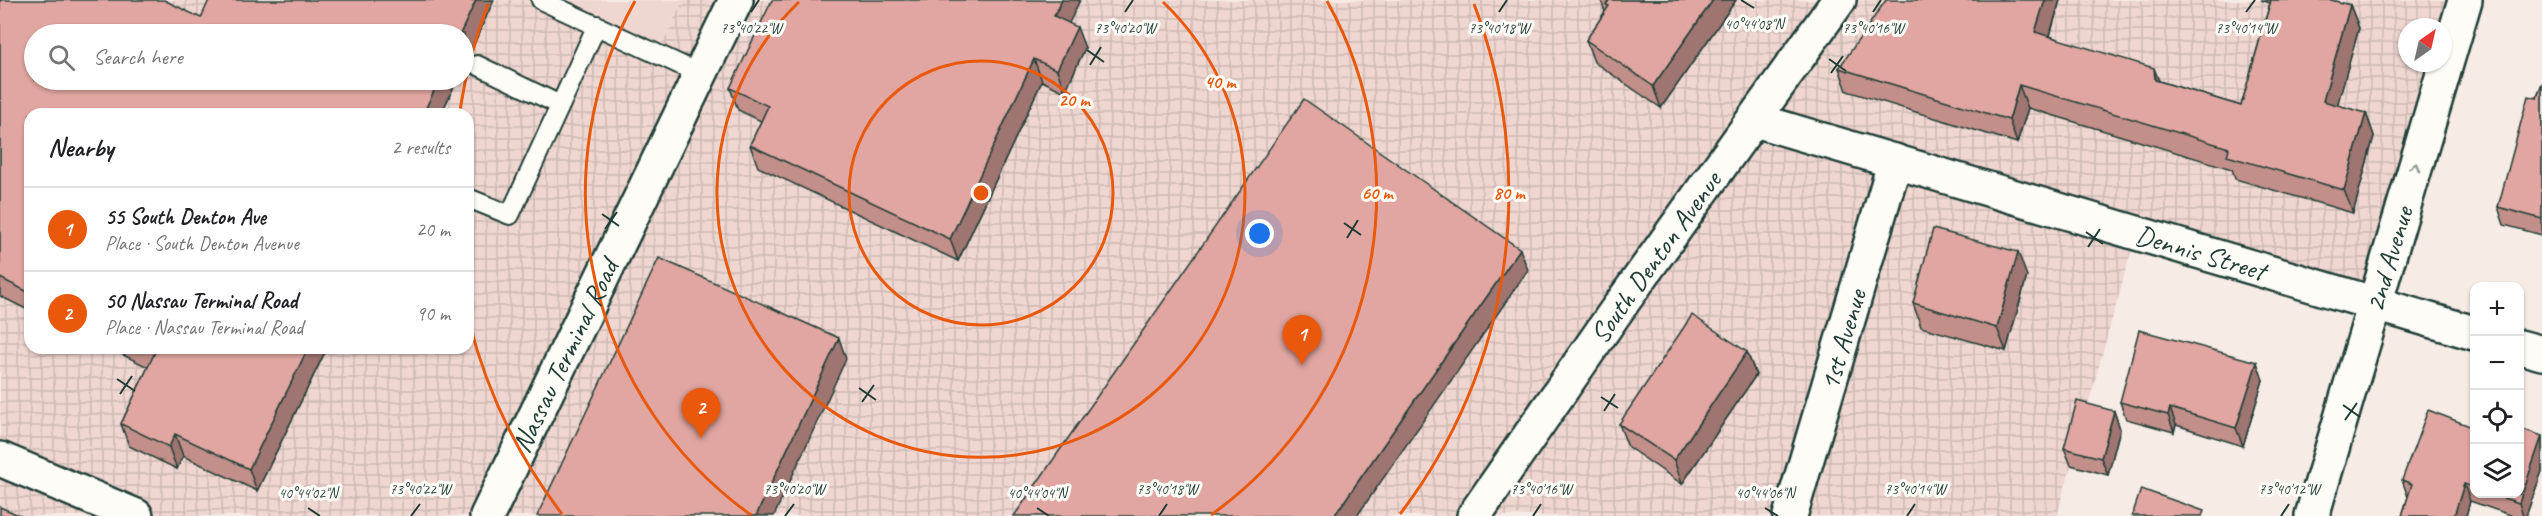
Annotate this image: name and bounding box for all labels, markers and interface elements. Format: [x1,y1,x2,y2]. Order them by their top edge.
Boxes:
text: 40°44'08"N [1724,15,1787,34]
north arrow [2398,18,2452,72]
text: 73°40'22"W [721,19,785,38]
text: 73°40'20"W [1095,19,1159,38]
text: 73°40'18"W [1469,19,1533,38]
text: 73°40'16"W [1843,19,1907,38]
text: 73°40'14"W [2216,19,2280,38]
search box [24,24,474,90]
icon: search [45,41,78,74]
text: Search here [93,43,183,71]
text: 40 m [1205,71,1237,93]
text: 20 m [1059,89,1091,111]
text: Nearby [48,131,113,164]
text: 2 results [391,135,450,160]
one-way arrow [2408,162,2420,173]
street label: South Denton Avenue [1582,163,1729,350]
text: 60 m [1361,182,1394,204]
text: 80 m [1494,182,1526,204]
centre of rings [971,183,991,203]
street label: 2nd Avenue [2356,201,2421,316]
text: 55 South Denton Ave [105,203,266,231]
street label: Dennis Street [2132,216,2273,289]
text: 1 [63,217,72,242]
text: 20 m [416,217,450,242]
your location [1245,219,1274,248]
text: Place · South Denton Avenue [105,231,299,256]
street label: Nassau Terminal Road [503,250,627,458]
map controls [2470,282,2524,498]
button: + [2470,282,2524,336]
street label: 1st Avenue [1811,283,1874,394]
text: 50 Nassau Terminal Road [105,287,297,315]
text: 2 [63,301,72,326]
text: 90 m [416,301,450,326]
text: Place · Nassau Terminal Road [105,315,303,340]
pin: 1 [1282,316,1322,365]
button: − [2470,336,2524,390]
pin: 2 [682,388,720,438]
button: locate [2470,390,2524,444]
button: layers [2470,444,2524,498]
text: 73°40'22"W [390,480,454,499]
text: 73°40'20"W [764,480,828,499]
text: 73°40'18"W [1137,480,1201,499]
text: 73°40'16"W [1511,480,1575,499]
text: 73°40'14"W [1885,480,1949,499]
text: 73°40'12"W [2259,480,2323,499]
text: 40°44'02"N [278,484,341,503]
text: 40°44'04"N [1007,484,1070,503]
text: 40°44'06"N [1735,484,1798,503]

